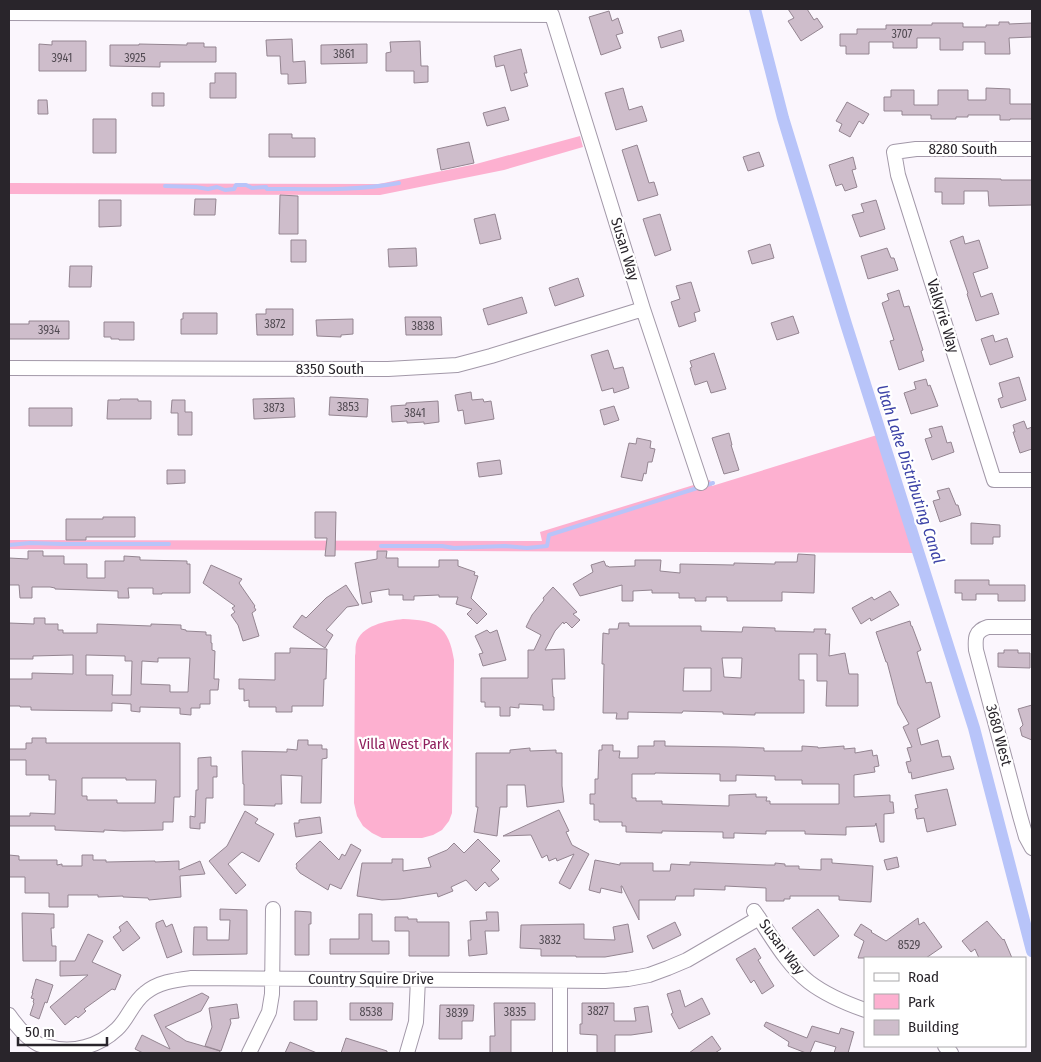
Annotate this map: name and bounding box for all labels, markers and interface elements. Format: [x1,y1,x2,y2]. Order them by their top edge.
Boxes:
house number: 3707 [892,27,913,41]
house number: 3861 [333,47,355,61]
house number: 3941 [52,51,72,65]
house number: 3925 [124,51,146,65]
street label: 8280 South [929,140,997,158]
street label: Susan Way [607,215,643,283]
street label: Valkyrie Way [923,277,963,355]
house number: 3872 [264,317,286,331]
house number: 3838 [412,319,434,333]
house number: 3934 [38,323,60,337]
street label: 8350 South [296,360,364,378]
water label: Utah Lake Distributing Canal [873,382,948,566]
house number: 3853 [337,400,359,414]
house number: 3873 [263,401,285,415]
house number: 3841 [404,406,426,420]
street label: 3680 West [982,702,1016,768]
park label: Villa West Park [359,735,449,753]
street label: Susan Way [755,916,809,979]
house number: 3832 [539,933,561,947]
house number: 8529 [898,938,920,952]
legend [864,957,1026,1047]
text: Road [908,968,939,986]
street label: Country Squire Drive [308,970,434,988]
text: Park [908,993,935,1011]
house number: 3827 [587,1004,609,1018]
house number: 8538 [360,1005,382,1019]
house number: 3835 [504,1005,527,1019]
house number: 3839 [446,1006,468,1020]
scale bar [18,1014,106,1046]
text: Building [908,1018,959,1036]
text: 50 m [25,1023,55,1041]

